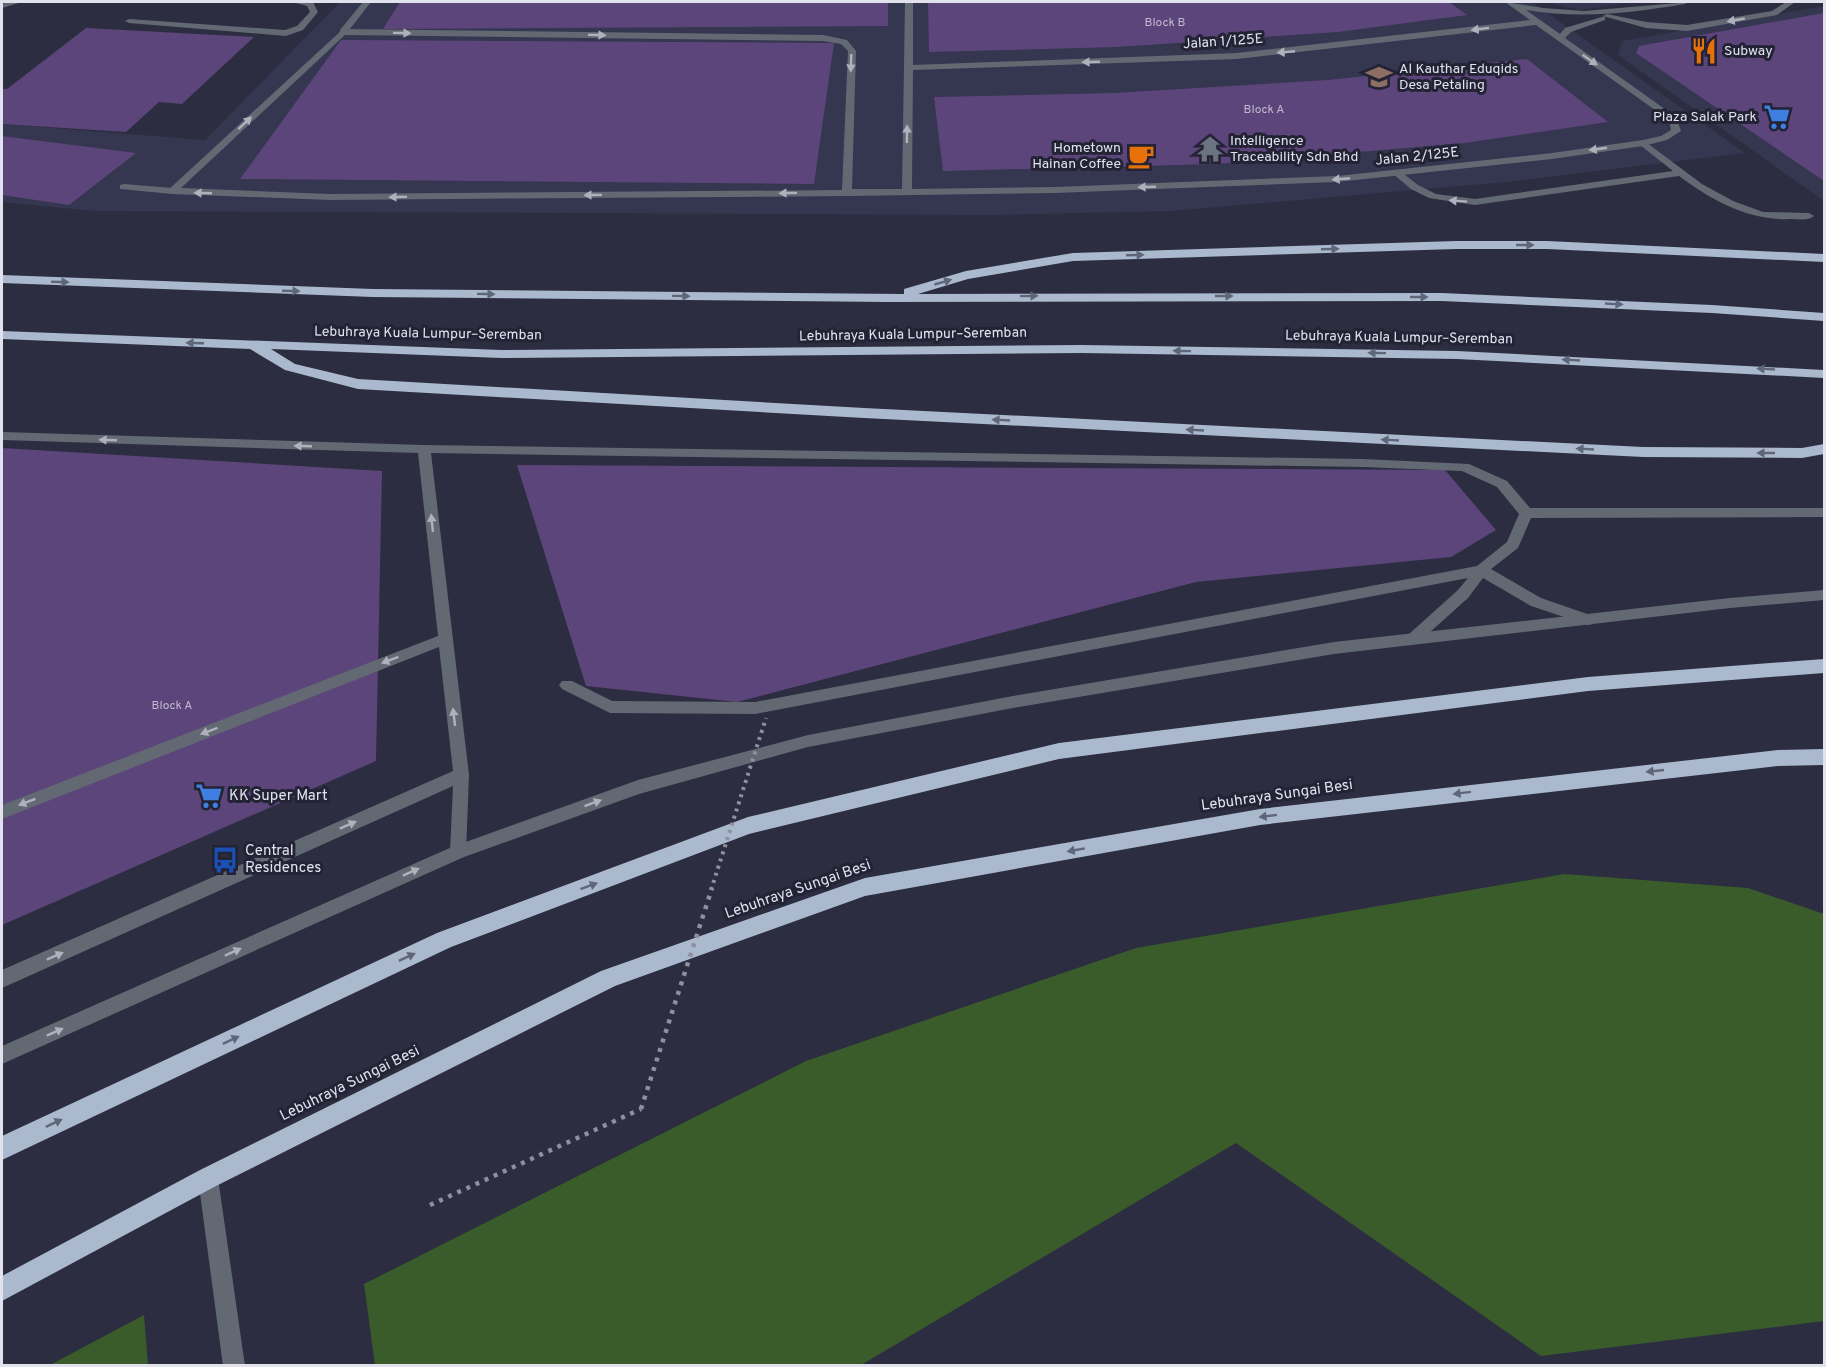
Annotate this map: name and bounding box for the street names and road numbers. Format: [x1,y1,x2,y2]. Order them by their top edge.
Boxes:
street label: Jalan 1/125E [1182,31,1264,53]
street label: Jalan 2/125E [1374,144,1460,170]
street label: Lebuhraya Kuala Lumpur–Seremban [314,324,542,344]
street label: Lebuhraya Kuala Lumpur–Seremban [799,325,1027,345]
street label: Lebuhraya Kuala Lumpur–Seremban [1285,328,1513,348]
street label: Lebuhraya Sungai Besi [1200,776,1354,816]
street label: Lebuhraya Sungai Besi [723,856,873,924]
street label: Lebuhraya Sungai Besi [277,1042,423,1126]

